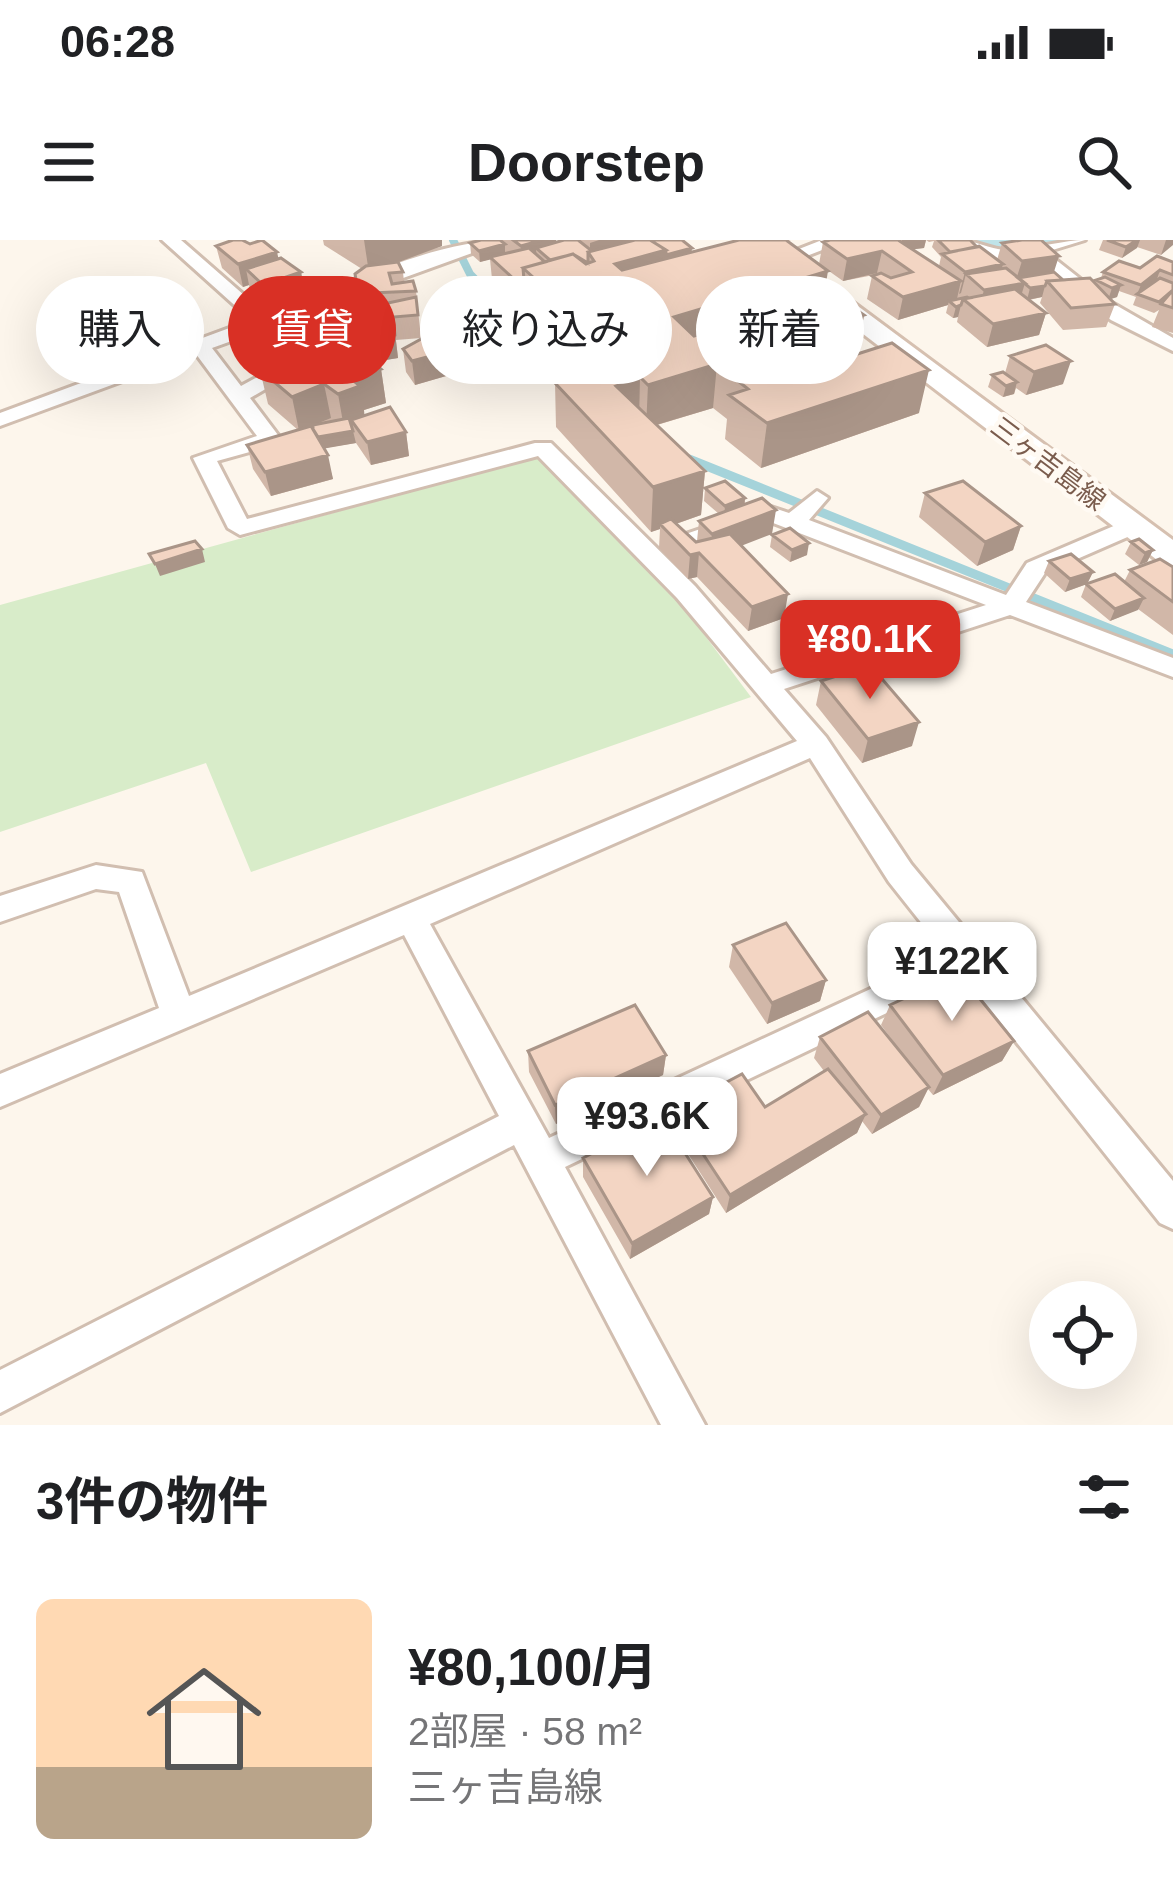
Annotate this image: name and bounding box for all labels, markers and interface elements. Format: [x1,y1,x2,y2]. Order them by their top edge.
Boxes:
text: 06:28 [60,16,175,67]
icon: menu [36,129,102,195]
icon: search [1071,129,1137,195]
text: Doorstep [468,132,705,192]
chip: 購入 [36,276,204,384]
chip: 賃貸 [228,276,396,384]
chip: 絞り込み [420,276,672,384]
chip: 新着 [696,276,864,384]
street label: 三ヶ吉島線 [985,411,1111,517]
pin: ¥80.1K [772,600,968,702]
text: ¥80.1K [807,617,933,660]
pin: ¥122K [868,922,1036,1024]
text: ¥122K [895,939,1009,982]
pin: ¥93.6K [549,1077,745,1179]
text: ¥93.6K [584,1094,710,1137]
map controls [1029,1281,1137,1389]
button: locate [1029,1281,1137,1389]
icon: filters [1071,1464,1137,1530]
text: 3件の物件 [36,1473,268,1530]
text: ¥80,100/月 [408,1639,658,1696]
icon: home [132,1647,276,1791]
text: 2部屋 · 58 m² [408,1710,642,1753]
text: 三ヶ吉島線 [408,1766,603,1809]

